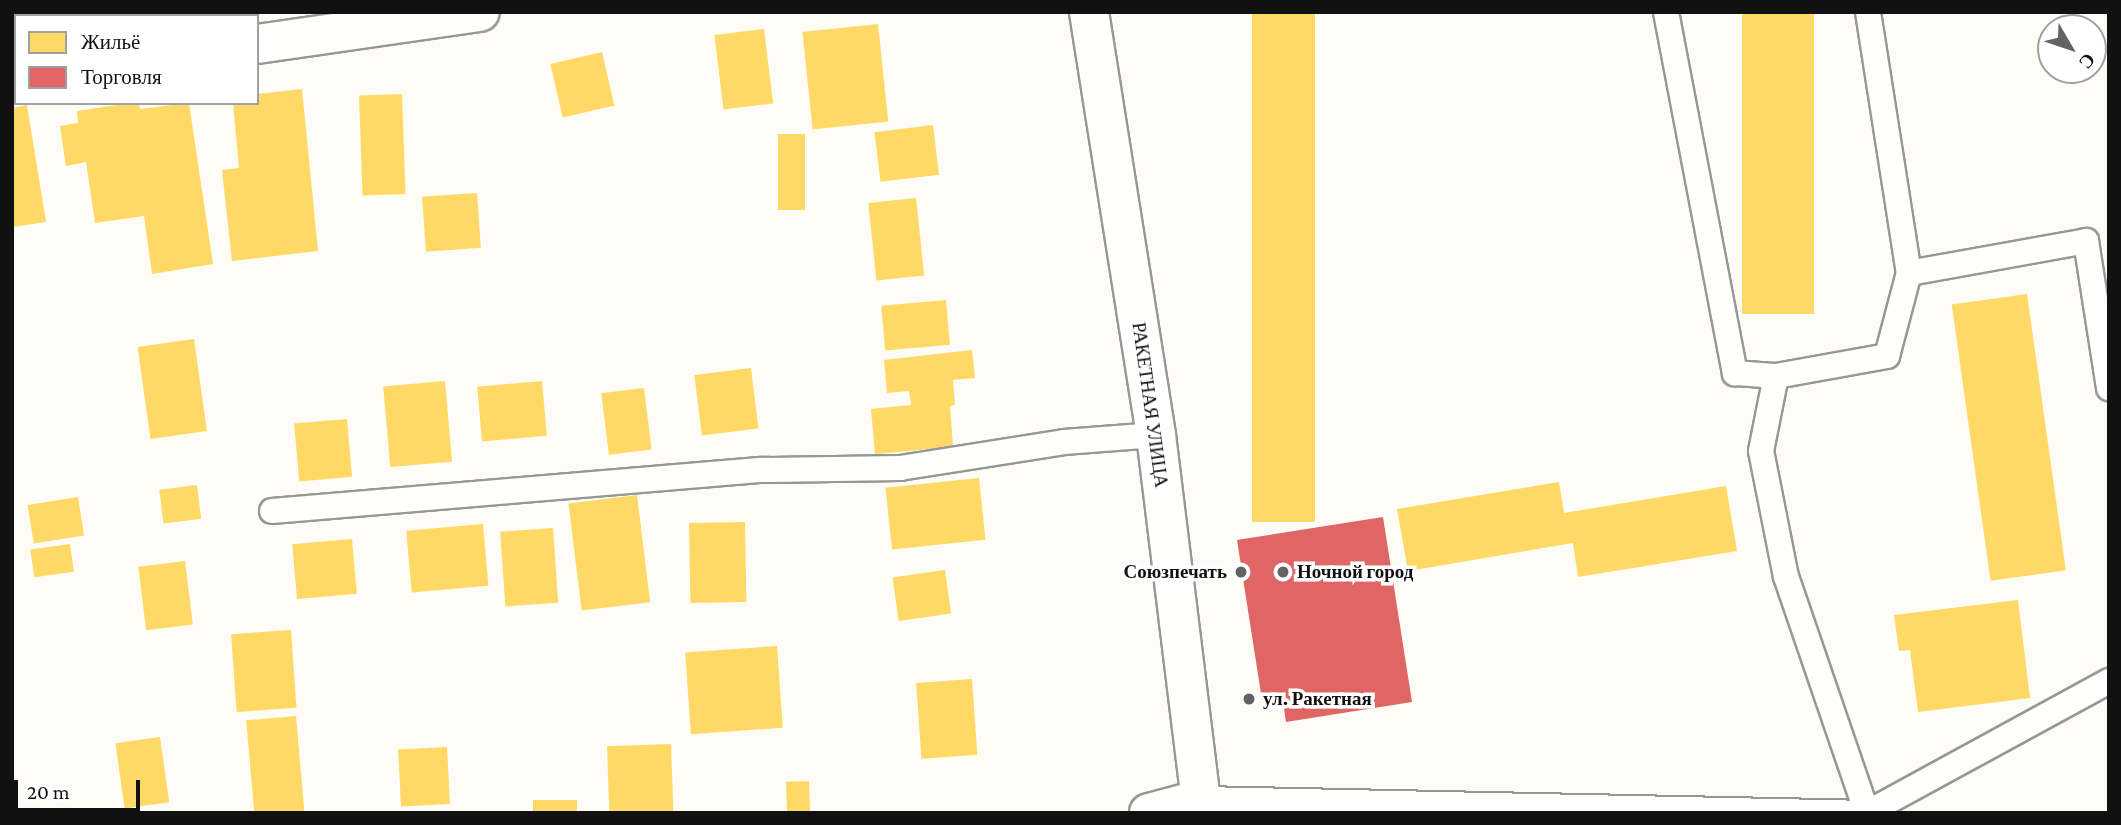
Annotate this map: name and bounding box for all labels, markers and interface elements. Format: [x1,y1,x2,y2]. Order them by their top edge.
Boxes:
legend [14,14,259,105]
north arrow [2037,14,2107,84]
text: Жильё [81,30,140,54]
text: С [2075,49,2100,73]
text: Торговля [81,65,162,89]
street label: РАКЕТНАЯ УЛИЦА [1127,321,1173,489]
place label: Союзпечать [1124,561,1227,583]
place label: Ночной город [1297,561,1413,583]
marker: Союзпечать [1233,564,1249,580]
marker: Ночной город [1275,564,1291,580]
place label: ул. Ракетная [1263,688,1372,710]
marker: ул. Ракетная [1241,691,1257,707]
scale bar [18,766,144,810]
text: 20 m [27,780,70,804]

